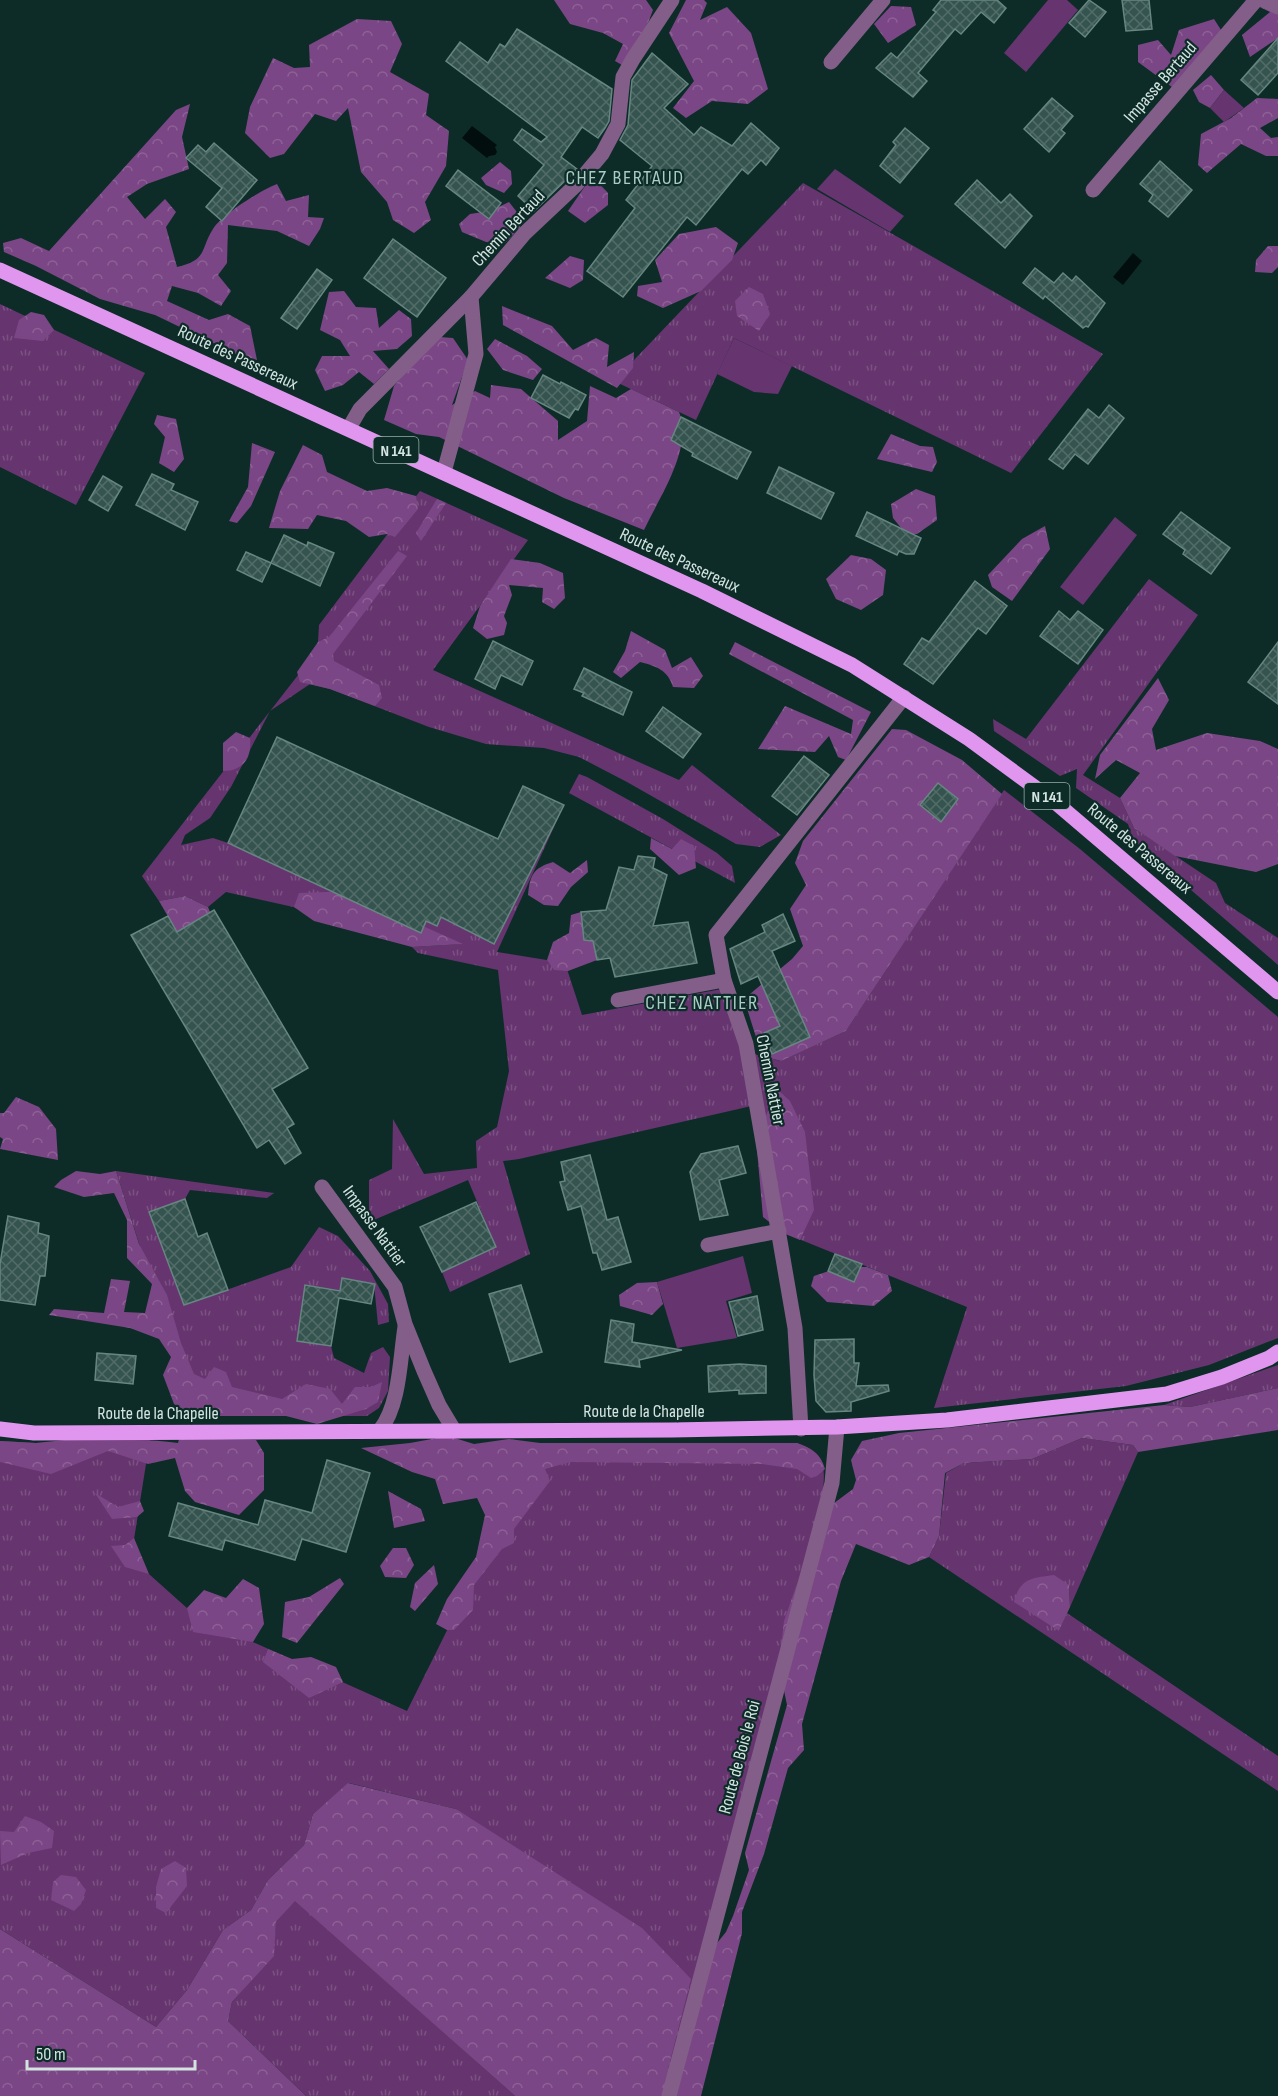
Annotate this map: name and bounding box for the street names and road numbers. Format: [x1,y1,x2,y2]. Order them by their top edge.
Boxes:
street label: Impasse Bertaud [1120,38,1201,127]
street label: Chemin Bertaud [468,186,549,271]
street label: Route des Passereaux [174,320,301,395]
road number: N 141 [374,437,418,463]
street label: Route des Passereaux [616,523,743,598]
road number: N 141 [1024,783,1070,809]
street label: Route des Passereaux [1083,798,1196,898]
street label: Chemin Nattier [751,1033,790,1127]
street label: Impasse Nattier [338,1182,411,1271]
street label: Route de la Chapelle [583,1401,705,1422]
street label: Route de la Chapelle [97,1403,219,1424]
street label: Route de Bois le Roi [714,1698,765,1816]

